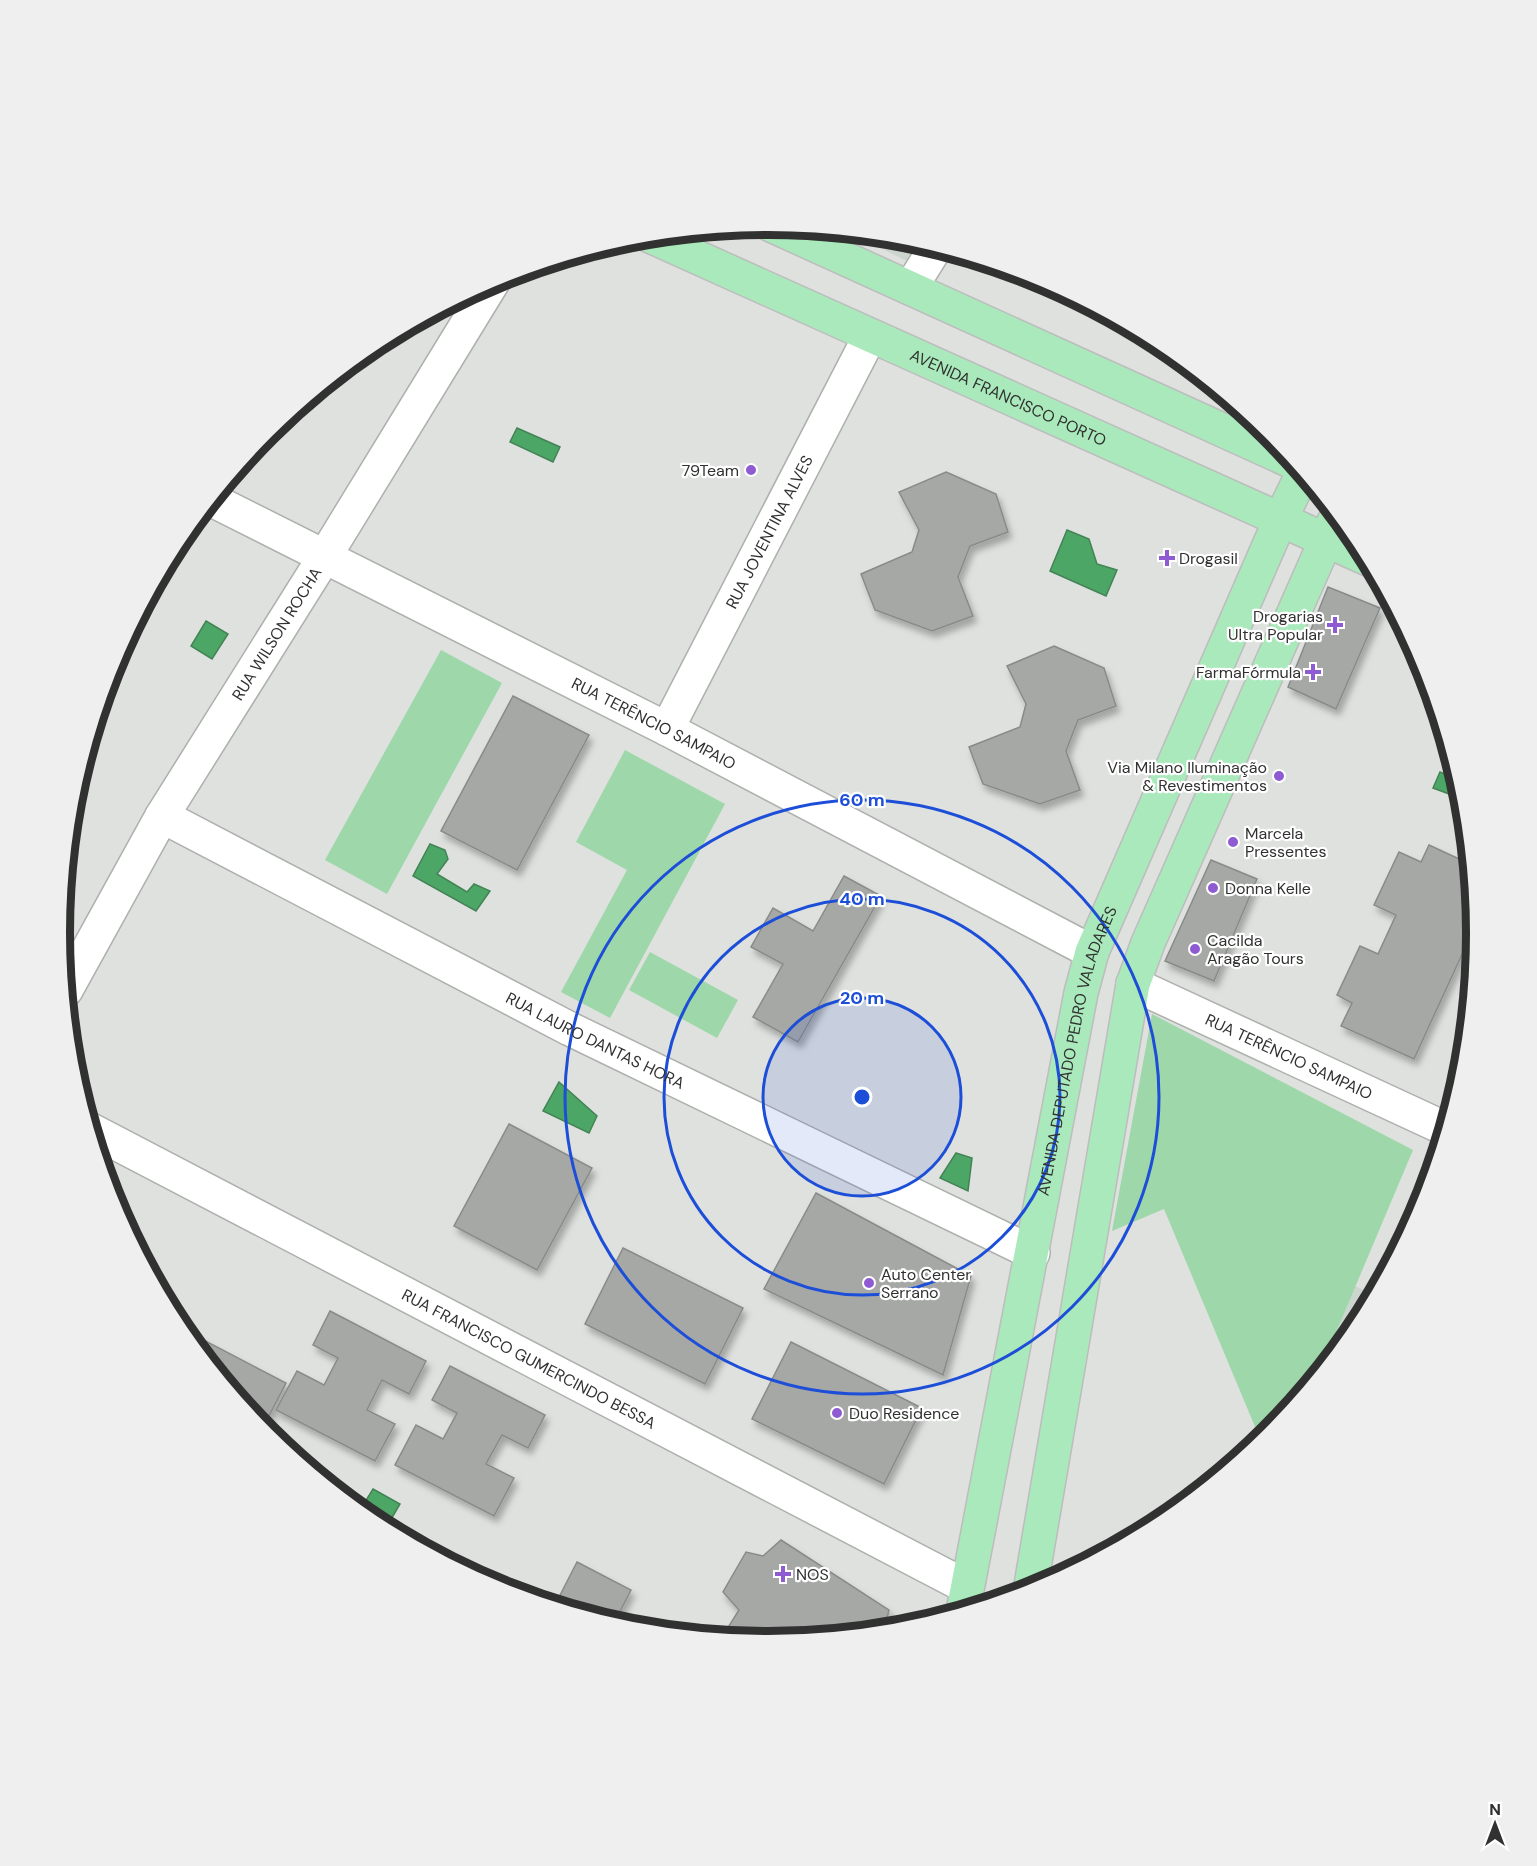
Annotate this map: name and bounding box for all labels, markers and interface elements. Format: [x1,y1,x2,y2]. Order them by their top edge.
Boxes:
street label: AVENIDA FRANCISCO PORTO [907,344,1110,451]
street label: RUA JOVENTINA ALVES [721,452,818,612]
place label: 79Team [682,460,739,481]
marker: 79Team [744,463,758,477]
place label: Drogasil [1179,548,1238,569]
marker: Drogasil [1160,551,1174,565]
street label: RUA WILSON ROCHA [227,563,327,704]
place label: Drogarias Ultra Popular [1228,606,1323,645]
marker: Drogarias Ultra Popular [1328,618,1342,632]
place label: FarmaFórmula [1196,662,1301,683]
marker: FarmaFórmula [1306,665,1320,679]
street label: RUA TERÊNCIO SAMPAIO [568,673,739,774]
place label: Via Milano Iluminação & Revestimentos [1107,757,1267,796]
marker: Via Milano Iluminação & Revestimentos [1272,769,1286,783]
text: 60 m [839,788,885,812]
place label: Marcela Pressentes [1245,823,1327,862]
marker: Marcela Pressentes [1226,835,1240,849]
place label: Donna Kelle [1225,878,1311,899]
marker: Donna Kelle [1206,881,1220,895]
text: 40 m [839,887,885,911]
street label: AVENIDA DEPUTADO PEDRO VALADARES [1033,903,1122,1197]
place label: Cacilda Aragão Tours [1207,930,1304,969]
marker: Cacilda Aragão Tours [1188,942,1202,956]
text: 20 m [840,986,884,1010]
street label: RUA LAURO DANTAS HORA [502,987,688,1094]
street label: RUA TERÊNCIO SAMPAIO [1202,1009,1376,1105]
centre of rings [852,1087,872,1107]
place label: Auto Center Serrano [881,1264,971,1303]
marker: Auto Center Serrano [862,1276,876,1290]
street label: RUA FRANCISCO GUMERCINDO BESSA [398,1284,660,1434]
place label: Duo Residence [849,1403,959,1424]
marker: Duo Residence [830,1406,844,1420]
place label: NOS [796,1564,829,1585]
marker: NOS [774,1565,792,1583]
north arrow [1465,1794,1525,1854]
text: N [1489,1799,1501,1820]

